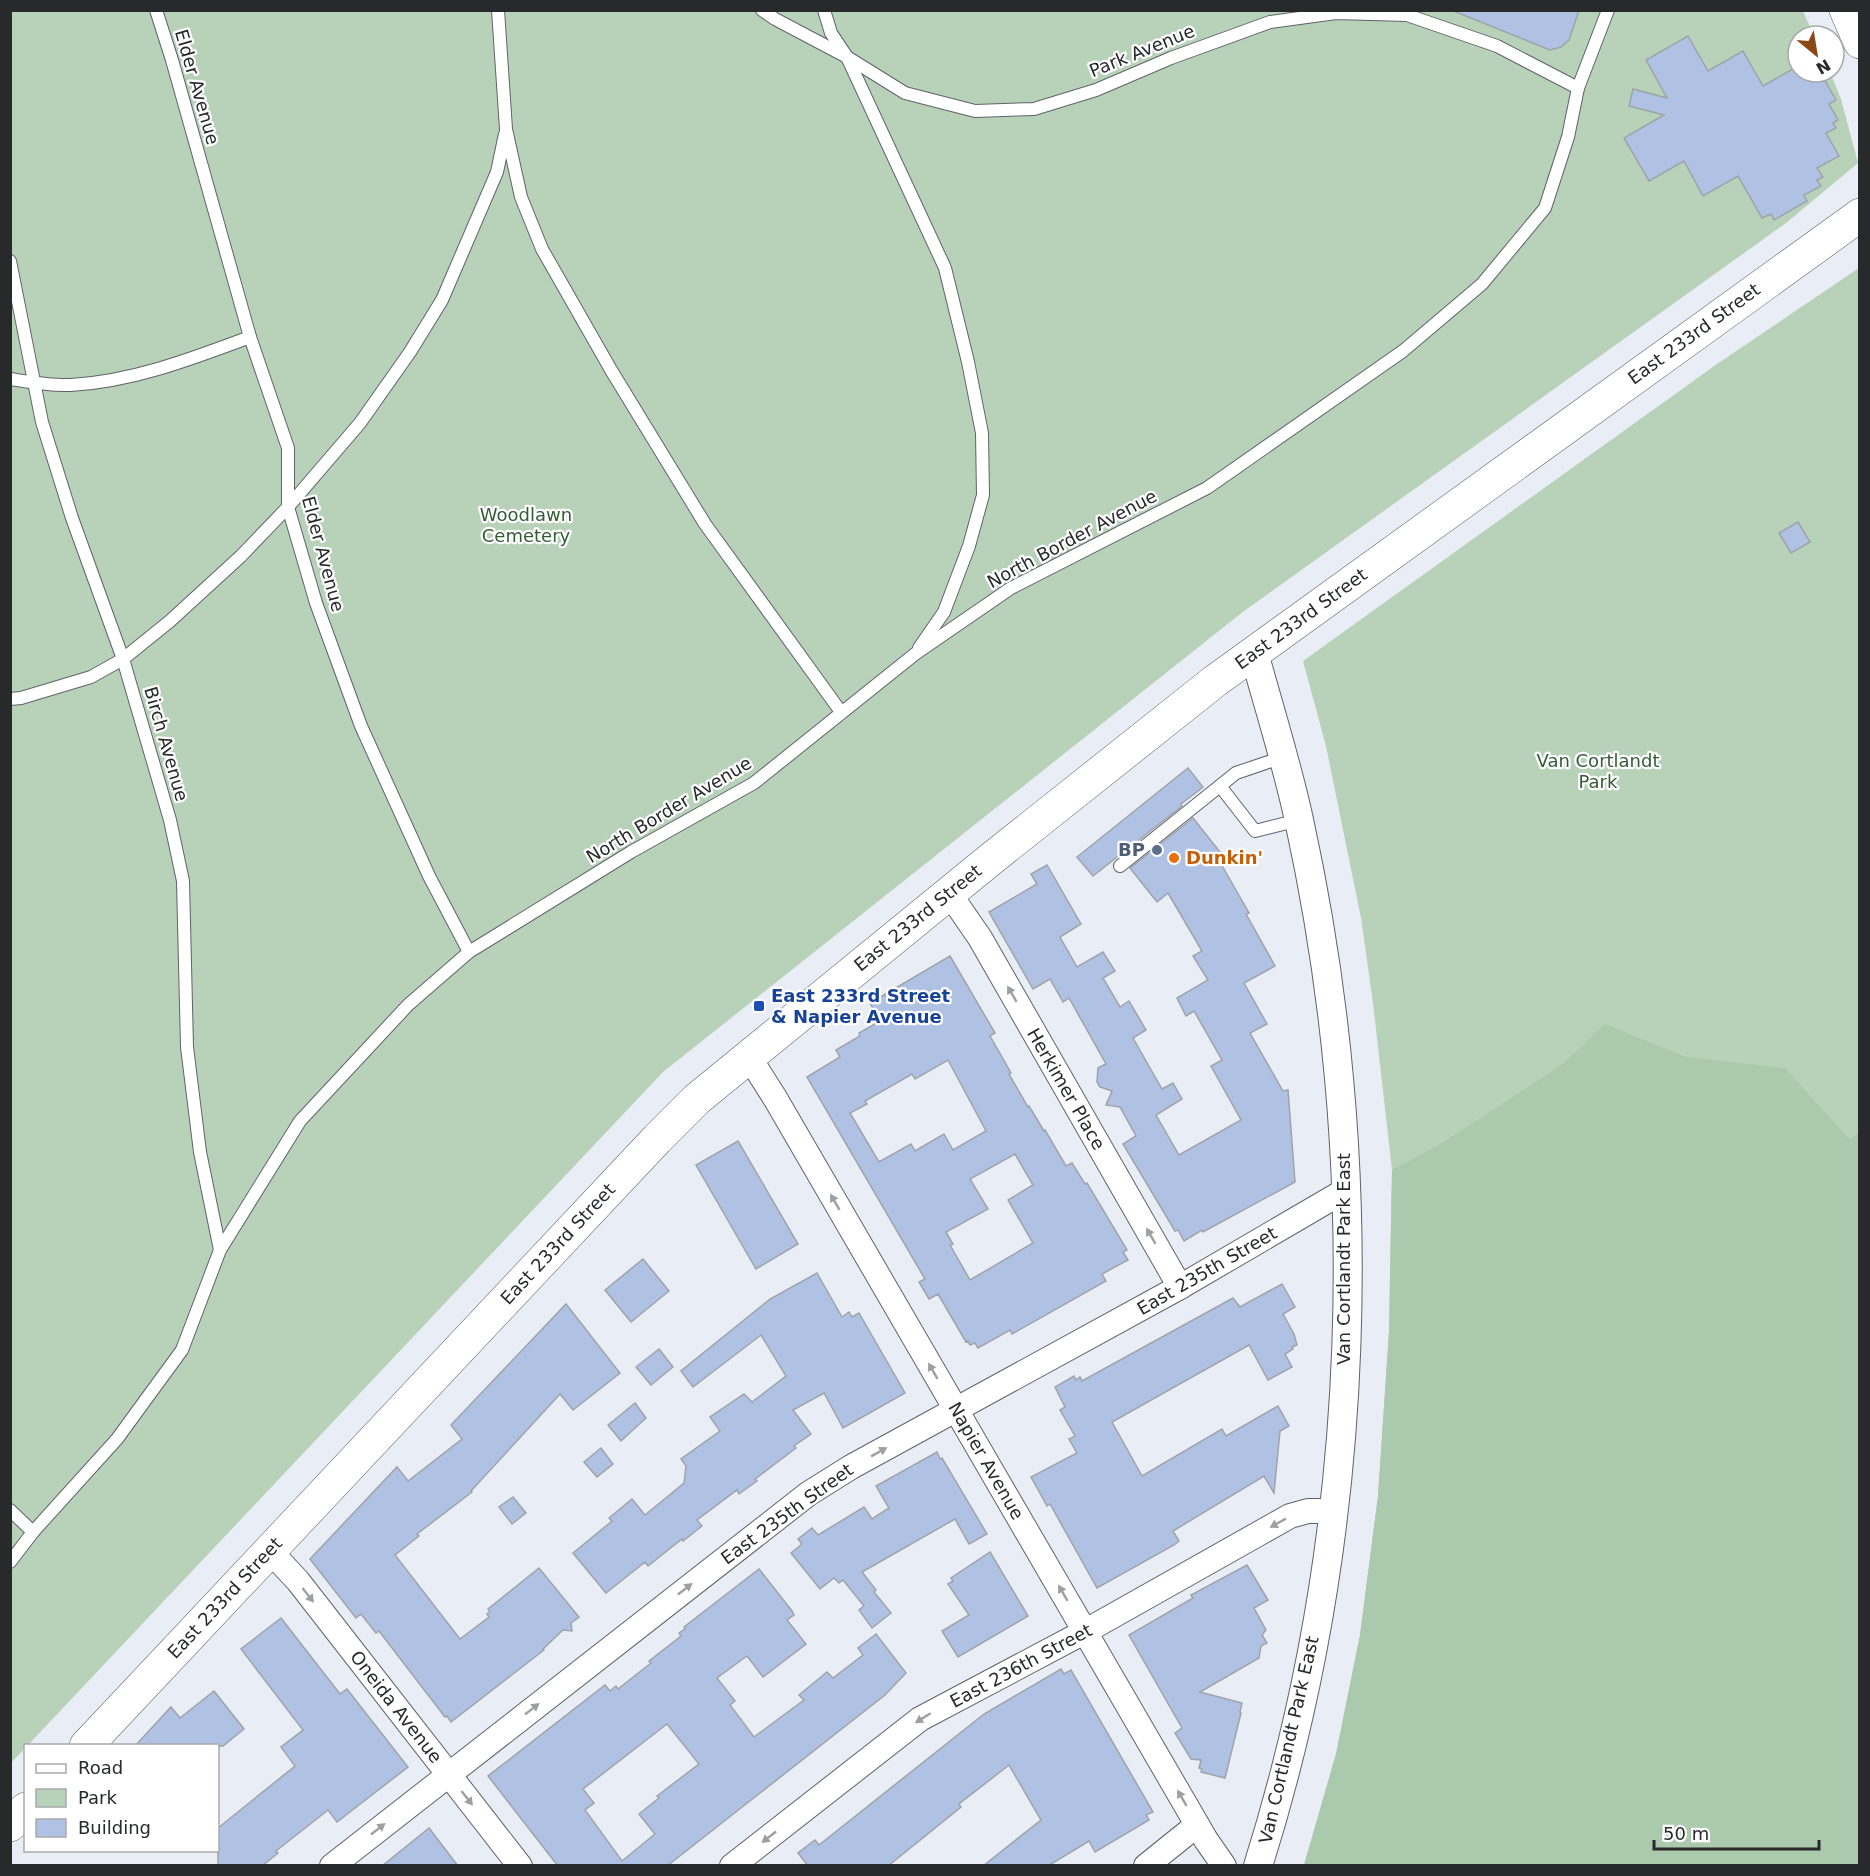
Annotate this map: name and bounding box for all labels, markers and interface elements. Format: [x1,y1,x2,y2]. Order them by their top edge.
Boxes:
street label: Park Avenue [1086,20,1197,81]
north arrow [1786,24,1846,84]
street label: Elder Avenue [171,27,224,147]
text: N [1813,55,1834,78]
street label: East 233rd Street [1624,279,1764,388]
street label: North Border Avenue [983,485,1160,592]
street label: Elder Avenue [298,494,349,614]
park label: Woodlawn Cemetery [480,504,572,546]
street label: East 233rd Street [1231,564,1371,673]
street label: Birch Avenue [140,684,193,804]
park label: Van Cortlandt Park [1536,750,1660,792]
street label: North Border Avenue [582,752,755,867]
place label: BP [1118,839,1145,860]
marker: BP [1150,843,1164,857]
place label: Dunkin' [1186,847,1263,868]
marker: Dunkin' [1167,851,1181,865]
street label: East 233rd Street [850,860,986,975]
place label: East 233rd Street & Napier Avenue [771,985,950,1027]
one-way arrow [1007,985,1017,1002]
marker: East 233rd Street & Napier Avenue [752,999,766,1013]
street label: Herkimer Place [1023,1024,1110,1153]
street label: Van Cortlandt Park East [1333,1153,1354,1365]
street label: East 233rd Street [496,1179,619,1309]
one-way arrow [830,1193,840,1210]
street label: East 235th Street [1133,1222,1280,1319]
one-way arrow [1146,1227,1156,1244]
one-way arrow [928,1362,938,1379]
street label: Napier Avenue [944,1398,1029,1523]
one-way arrow [870,1447,887,1457]
street label: East 235th Street [717,1459,857,1568]
one-way arrow [1269,1518,1286,1528]
street label: East 233rd Street [163,1533,286,1663]
one-way arrow [678,1583,693,1595]
one-way arrow [1058,1585,1069,1601]
one-way arrow [302,1587,314,1602]
street label: East 236th Street [946,1619,1095,1712]
street label: Van Cortlandt Park East [1254,1634,1323,1846]
street label: Oneida Avenue [346,1646,447,1767]
one-way arrow [524,1703,540,1716]
one-way arrow [915,1713,931,1724]
legend [24,1744,219,1852]
text: Road [78,1757,123,1778]
text: Park [78,1787,117,1808]
one-way arrow [1177,1789,1187,1806]
one-way arrow [461,1790,474,1806]
scale bar [1654,1813,1819,1851]
text: Building [78,1817,151,1838]
text: 50 m [1663,1823,1709,1844]
one-way arrow [371,1824,386,1836]
one-way arrow [761,1831,777,1843]

